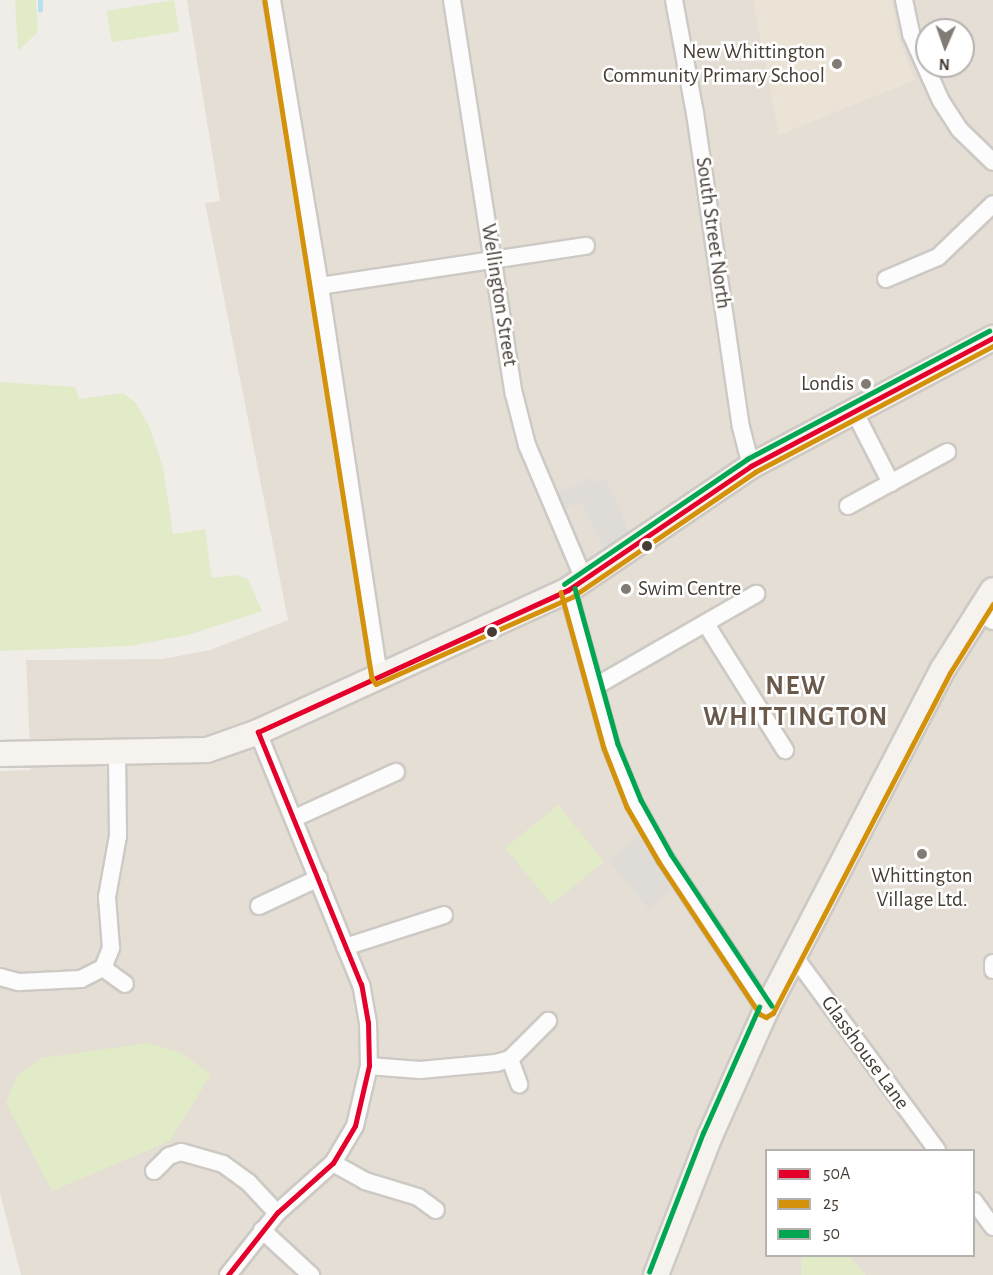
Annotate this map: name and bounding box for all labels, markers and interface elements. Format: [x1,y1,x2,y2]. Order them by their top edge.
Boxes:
north arrow [915,18,975,78]
place label: New Whittington Community Primary School [603,39,825,89]
text: N [939,56,950,72]
marker: New Whittington Community Primary School [830,57,844,71]
street label: South Street North [690,156,736,310]
street label: Wellington Street [475,222,523,368]
place label: Londis [801,371,854,397]
marker: Londis [859,377,873,391]
unlabelled marker [641,540,653,552]
place label: Swim Centre [638,576,741,602]
marker: Swim Centre [619,582,633,596]
unlabelled marker [486,626,498,638]
district label: NEW WHITTINGTON [703,669,889,732]
marker: Whittington Village Ltd. [915,847,929,861]
place label: Whittington Village Ltd. [871,863,973,913]
street label: Glasshouse Lane [815,991,915,1115]
legend [765,1149,975,1257]
text: 50A [823,1165,850,1183]
text: 25 [823,1195,839,1213]
text: 50 [823,1225,840,1243]

